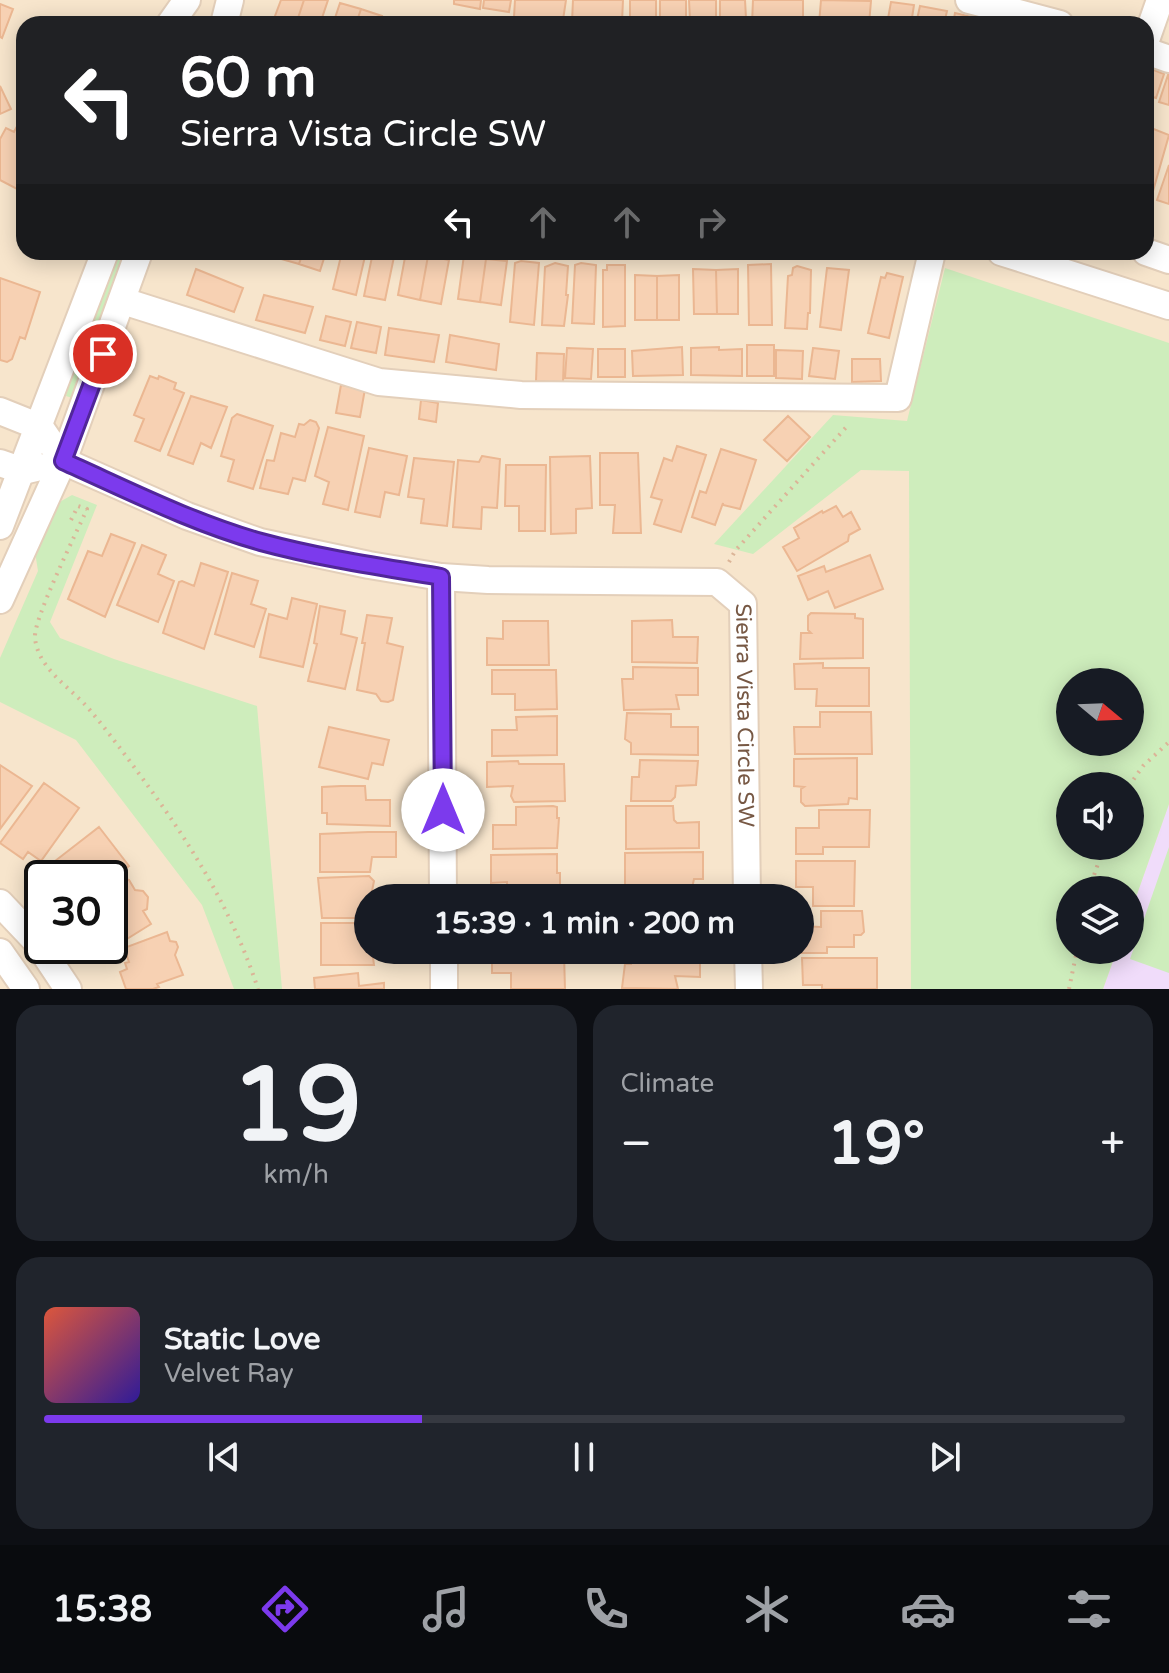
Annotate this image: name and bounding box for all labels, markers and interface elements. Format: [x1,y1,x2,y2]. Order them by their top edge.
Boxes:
text: 60 m [180,45,316,112]
icon: left [48,48,152,152]
text: Sierra Vista Circle SW [180,113,546,156]
icon: left [437,200,481,244]
icon: ahead [521,200,565,244]
icon: ahead [605,200,649,244]
icon: right [689,200,733,244]
pin [69,320,137,388]
icon: arrive [81,332,125,376]
street label: Sierra Vista Circle SW [730,603,759,827]
north arrow [1056,668,1144,756]
map controls [1056,668,1144,964]
position arrow [401,768,485,852]
button: sound [1056,772,1144,860]
speed limit sign: 30 [24,860,128,964]
button: layers [1056,876,1144,964]
text: 15:39 · 1 min · 200 m [433,905,735,942]
text: 19 [231,1044,362,1169]
text: Climate [621,1068,714,1099]
text: 19° [827,1108,925,1180]
text: − [621,1118,652,1171]
text: + [1100,1118,1125,1171]
text: km/h [264,1159,329,1190]
text: Static Love [164,1321,320,1358]
text: Velvet Ray [164,1358,294,1389]
icon: previous [202,1435,246,1479]
icon: pause [562,1435,606,1479]
icon: next [923,1435,967,1479]
icon: directions [257,1581,313,1637]
icon: music [418,1581,474,1637]
icon: phone [578,1581,634,1637]
icon: climate [739,1581,795,1637]
icon: car [900,1581,956,1637]
icon: filters [1061,1581,1117,1637]
text: 15:38 [52,1588,152,1631]

